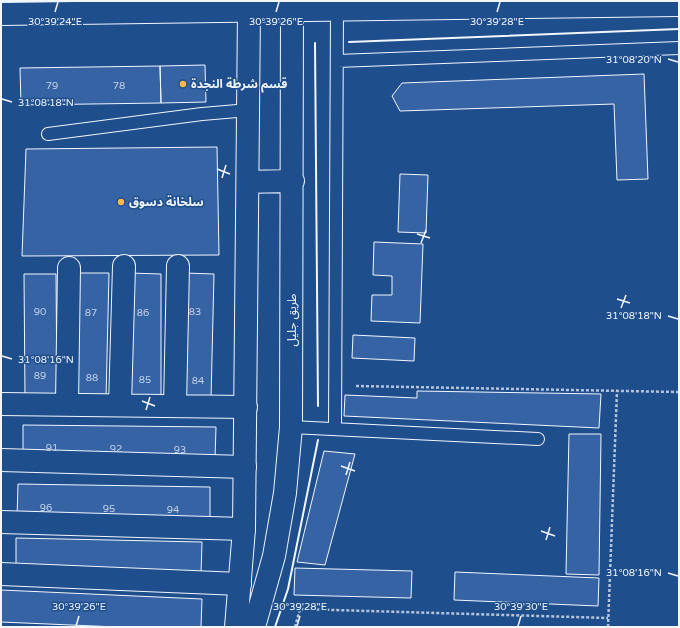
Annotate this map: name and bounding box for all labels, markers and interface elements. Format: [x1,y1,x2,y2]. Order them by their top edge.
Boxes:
text: 30°39'24"E [28,16,82,28]
text: 30°39'26"E [249,16,303,28]
text: 30°39'28"E [470,16,524,28]
text: 31°08'20"N [606,54,662,66]
place label: قسم شرطة النجدة [191,77,287,93]
marker: قسم شرطة النجدة [178,79,188,89]
house number: 79 [46,80,58,92]
house number: 78 [113,80,125,92]
text: 31°08'18"N [18,97,74,109]
place label: سلخانة دسوق [129,195,204,209]
marker: سلخانة دسوق [116,197,126,207]
street label: طريق جليل [285,294,300,346]
house number: 90 [34,306,46,318]
house number: 83 [189,306,201,318]
house number: 87 [85,307,97,319]
house number: 86 [137,307,149,319]
text: 31°08'18"N [606,310,662,322]
text: 31°08'16"N [18,354,74,366]
house number: 89 [34,370,46,382]
house number: 88 [86,372,98,384]
house number: 85 [139,374,151,386]
house number: 84 [192,375,204,387]
house number: 91 [46,442,58,454]
house number: 92 [110,443,122,455]
house number: 93 [174,444,186,456]
house number: 96 [40,502,52,514]
house number: 95 [103,503,115,515]
house number: 94 [167,504,179,516]
text: 31°08'16"N [606,567,662,579]
text: 30°39'26"E [52,601,106,613]
text: 30°39'28"E [273,601,327,613]
text: 30°39'30"E [494,601,548,613]

